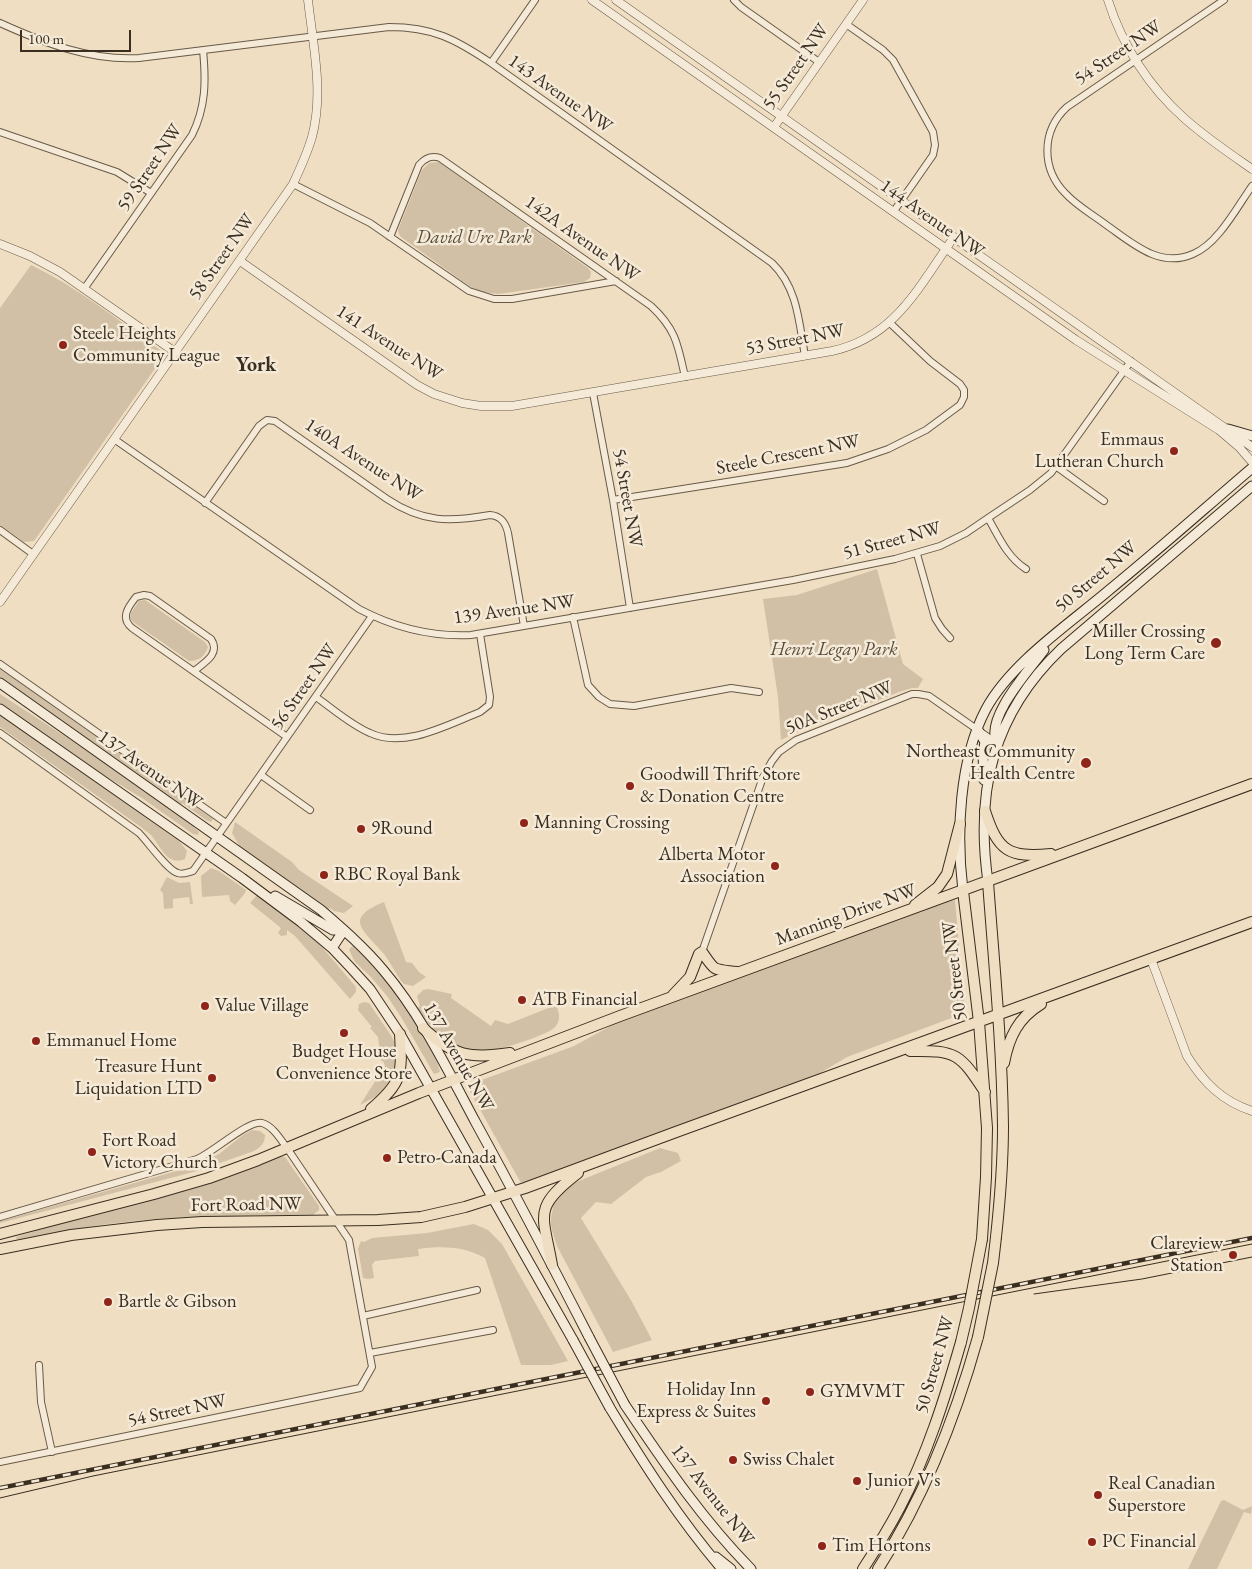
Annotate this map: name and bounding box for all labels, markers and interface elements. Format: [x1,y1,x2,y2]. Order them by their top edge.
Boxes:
street label: 54 Street NW [1070,16,1166,90]
street label: 55 Street NW [758,19,834,115]
scale bar [22,20,134,52]
text: 100 m [28,29,64,48]
street label: 143 Avenue NW [504,50,616,138]
street label: 59 Street NW [113,120,187,216]
street label: 144 Avenue NW [876,175,988,263]
street label: 142A Avenue NW [520,191,644,287]
street label: 58 Street NW [184,209,260,305]
park label: David Ure Park [416,227,532,249]
street label: 141 Avenue NW [332,300,446,386]
street label: 53 Street NW [744,319,846,361]
place label: Steele Heights Community League [73,323,220,367]
marker: Steele Heights Community League [57,339,69,351]
district label: York [236,354,276,378]
street label: 140A Avenue NW [300,414,426,506]
place label: Emmaus Lutheran Church [1035,429,1164,473]
street label: Steele Crescent NW [714,430,862,480]
marker: Emmaus Lutheran Church [1168,445,1180,457]
street label: 54 Street NW [607,447,647,549]
street label: 51 Street NW [841,517,943,565]
street label: 50 Street NW [1050,536,1142,618]
street label: 139 Avenue NW [452,590,576,630]
place label: Miller Crossing Long Term Care [1085,621,1205,665]
marker: Miller Crossing Long Term Care [1209,636,1223,650]
street label: 56 Street NW [266,639,342,735]
park label: Henri Legay Park [770,639,898,661]
street label: 50A Street NW [782,676,896,740]
street label: 137 Avenue NW [94,726,206,814]
place label: Northeast Community Health Centre [906,741,1075,785]
marker: Northeast Community Health Centre [1079,756,1093,770]
place label: Goodwill Thrift Store & Donation Centre [640,764,800,808]
marker: Goodwill Thrift Store & Donation Centre [624,780,636,792]
place label: Manning Crossing [534,812,670,834]
marker: Manning Crossing [518,817,530,829]
place label: 9Round [371,818,433,840]
marker: 9Round [355,823,367,835]
place label: Alberta Motor Association [659,844,765,888]
marker: Alberta Motor Association [769,860,781,872]
place label: RBC Royal Bank [334,864,460,886]
marker: RBC Royal Bank [318,869,330,881]
street label: Manning Drive NW [773,879,919,951]
street label: 50 Street NW [938,920,972,1022]
place label: ATB Financial [532,989,638,1011]
marker: ATB Financial [516,994,528,1006]
place label: Value Village [215,995,309,1017]
street label: 137 Avenue NW [418,998,498,1116]
marker: Value Village [199,1000,211,1012]
marker: Budget House Convenience Store [338,1027,350,1039]
place label: Emmanuel Home [46,1030,177,1052]
marker: Emmanuel Home [30,1035,42,1047]
place label: Budget House Convenience Store [276,1041,412,1085]
place label: Treasure Hunt Liquidation LTD [75,1056,202,1100]
marker: Treasure Hunt Liquidation LTD [206,1072,218,1084]
place label: Fort Road Victory Church [102,1130,218,1174]
marker: Fort Road Victory Church [86,1146,98,1158]
place label: Petro-Canada [397,1147,497,1169]
marker: Petro-Canada [381,1152,393,1164]
street label: Fort Road NW [190,1193,302,1217]
place label: Clareview Station [1150,1233,1223,1277]
marker: Clareview Station [1227,1249,1239,1261]
place label: Bartle & Gibson [118,1291,237,1313]
marker: Bartle & Gibson [102,1296,114,1308]
street label: 50 Street NW [910,1314,960,1416]
place label: Holiday Inn Express & Suites [636,1379,756,1423]
place label: GYMVMT [820,1381,905,1403]
marker: GYMVMT [804,1386,816,1398]
street label: 54 Street NW [126,1389,228,1433]
marker: Holiday Inn Express & Suites [760,1395,772,1407]
street label: 137 Avenue NW [665,1440,759,1550]
place label: Swiss Chalet [743,1449,834,1471]
marker: Swiss Chalet [727,1454,739,1466]
place label: Junior V's [867,1470,940,1492]
place label: Real Canadian Superstore [1108,1473,1215,1517]
marker: Junior V's [851,1475,863,1487]
marker: Real Canadian Superstore [1092,1489,1104,1501]
place label: PC Financial [1102,1531,1196,1553]
place label: Tim Hortons [832,1535,931,1557]
marker: PC Financial [1086,1536,1098,1548]
marker: Tim Hortons [816,1540,828,1552]

